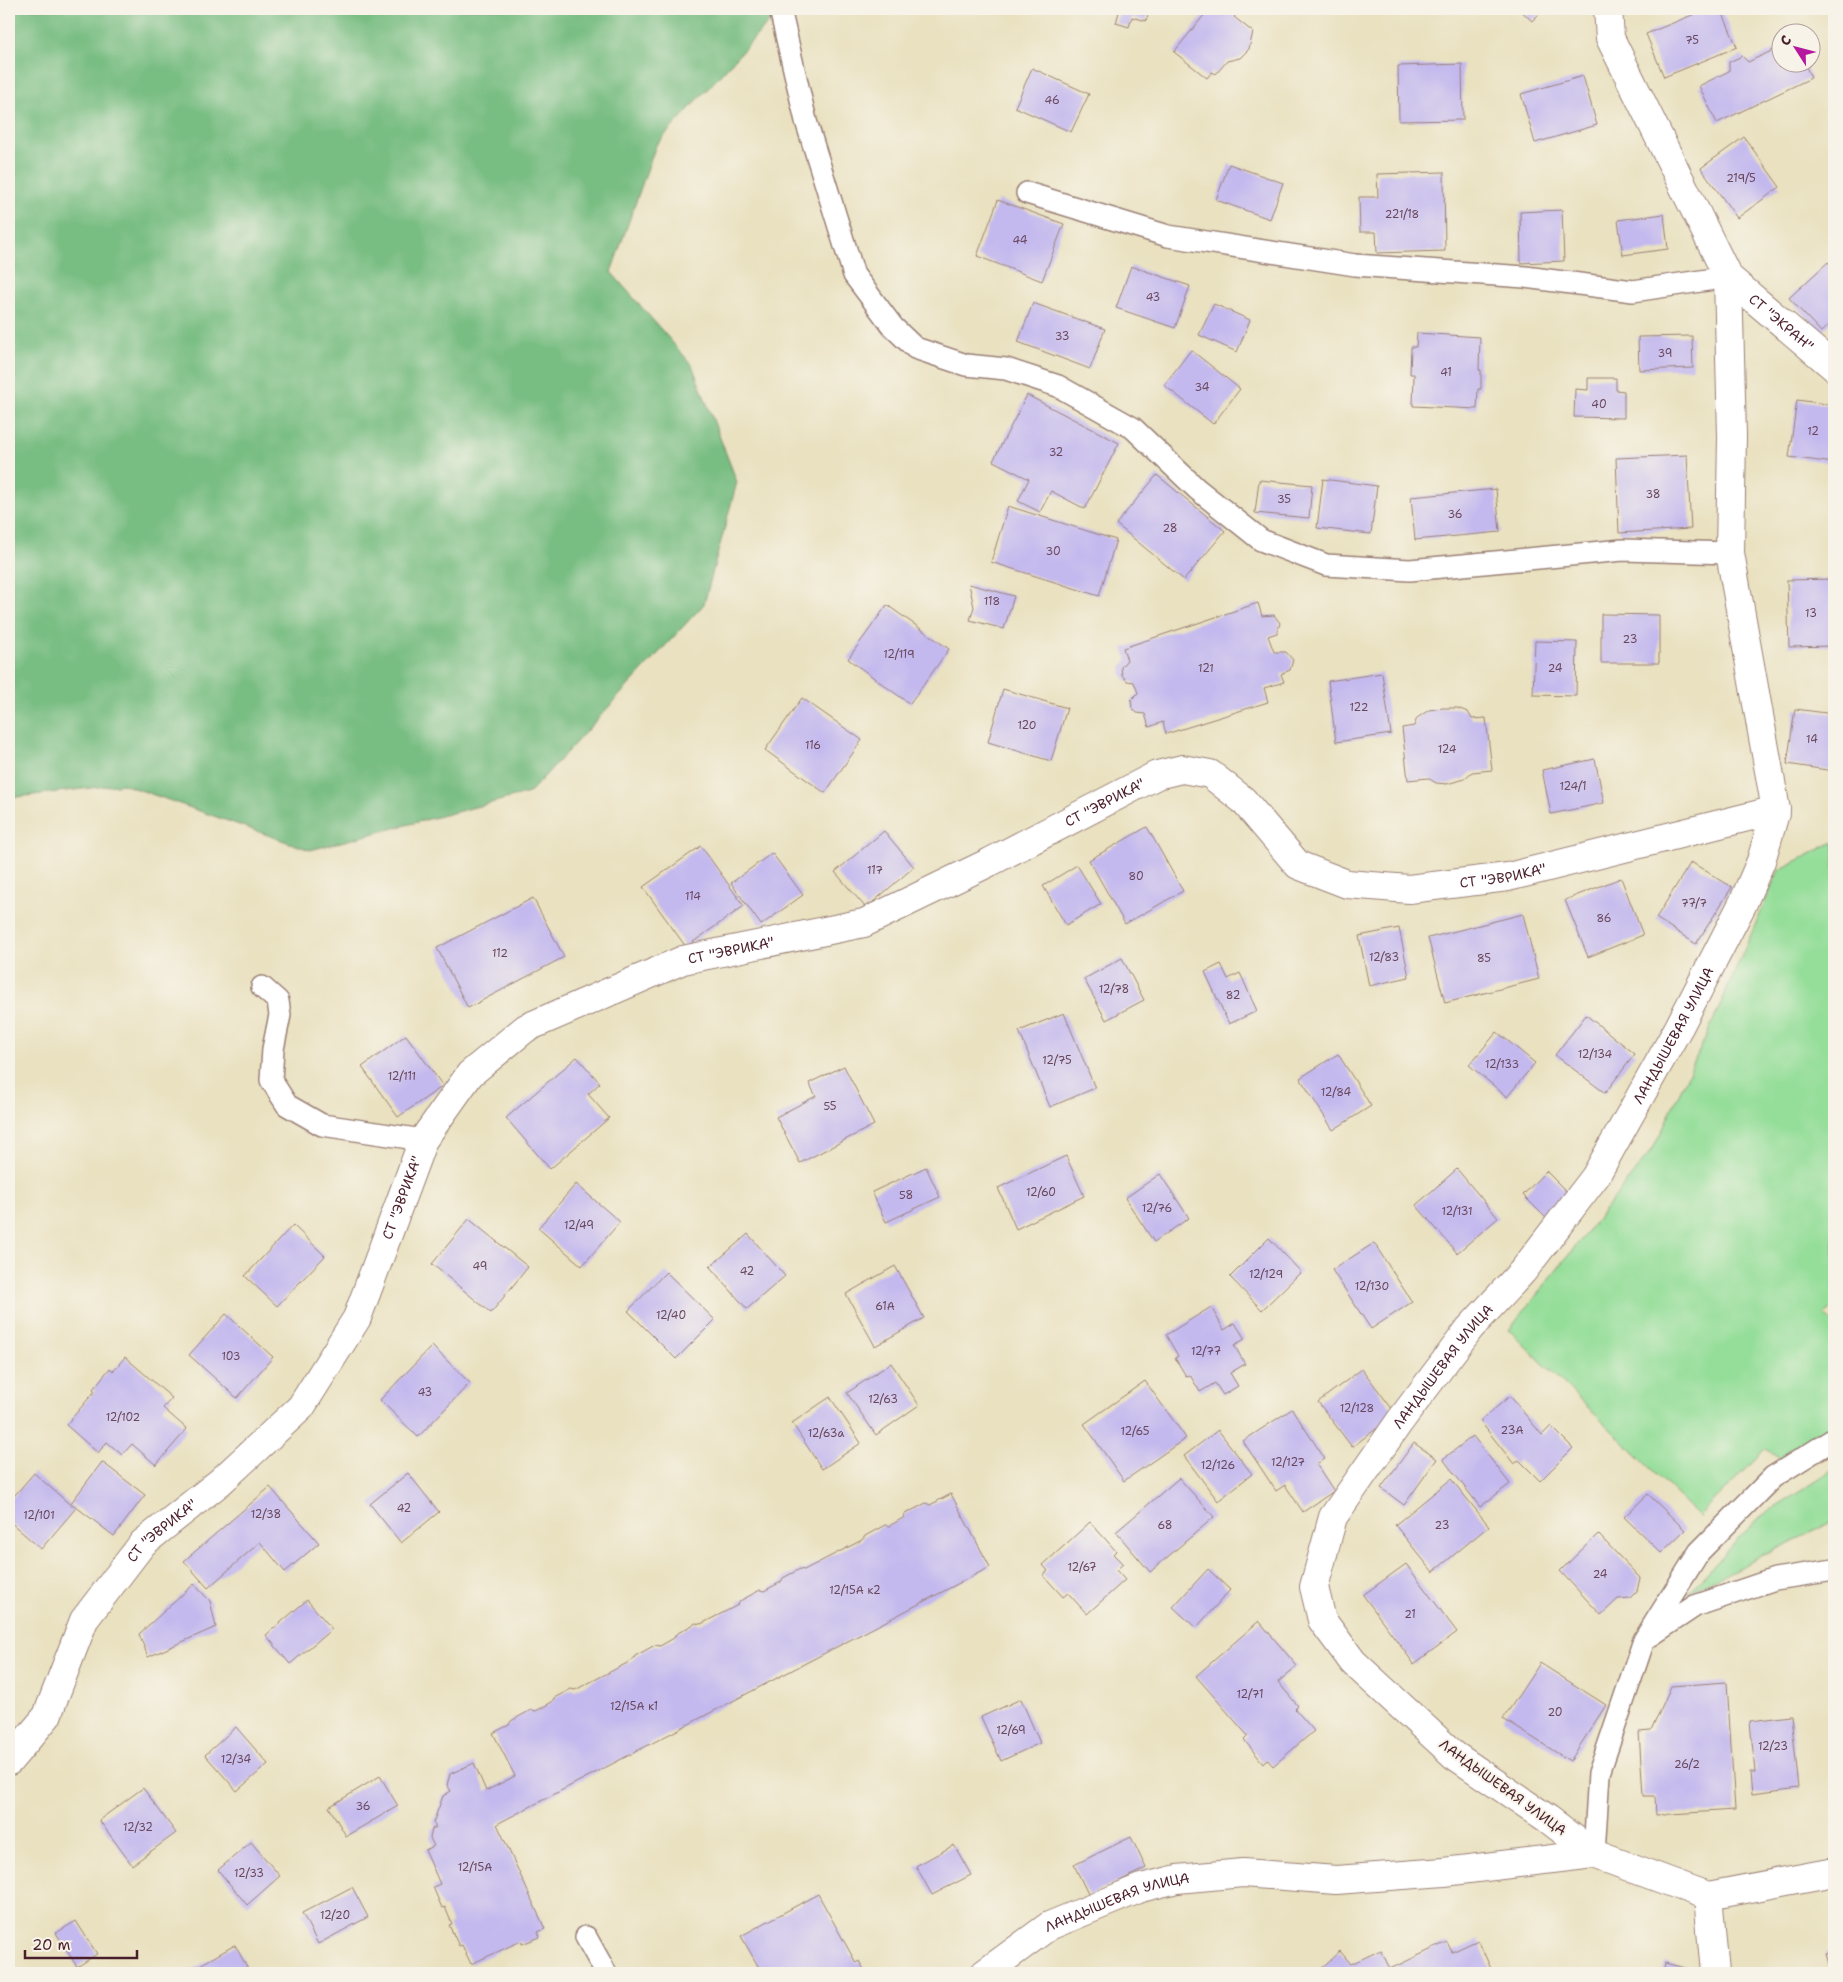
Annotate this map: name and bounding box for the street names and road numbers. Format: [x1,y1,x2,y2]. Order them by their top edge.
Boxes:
street label: СТ "ЭКРАН" [1745,290,1817,355]
street label: СТ "ЭВРИКА" [1062,774,1148,830]
street label: СТ "ЭВРИКА" [1459,859,1548,892]
street label: СТ "ЭВРИКА" [686,933,776,968]
street label: ЛАНДЫШЕВАЯ УЛИЦА [1629,964,1717,1107]
street label: СТ "ЭВРИКА" [378,1153,425,1242]
street label: ЛАНДЫШЕВАЯ УЛИЦА [1389,1300,1497,1432]
street label: СТ "ЭВРИКА" [123,1495,200,1566]
street label: ЛАНДЫШЕВАЯ УЛИЦА [1436,1735,1570,1839]
street label: ЛАНДЫШЕВАЯ УЛИЦА [1042,1869,1190,1936]

